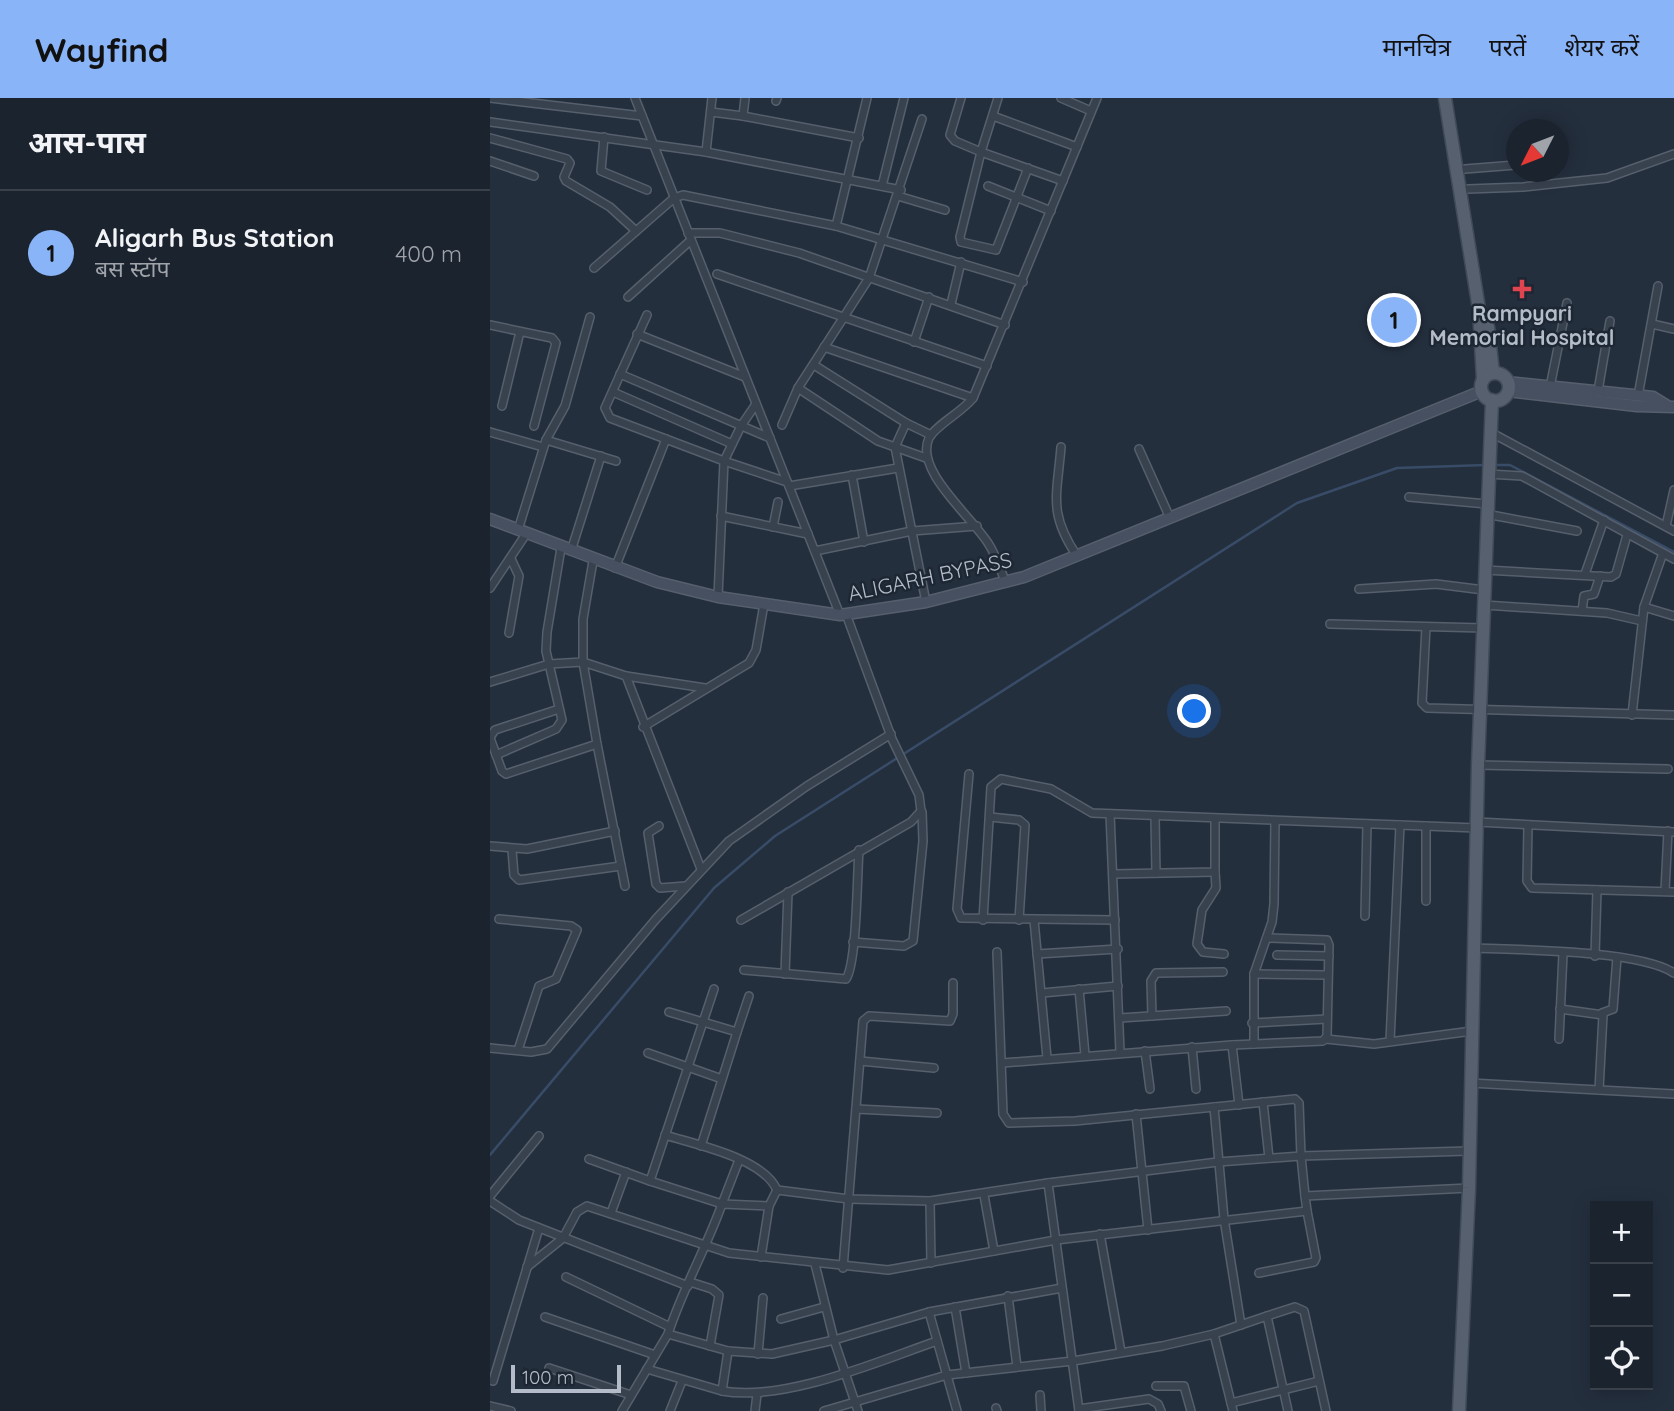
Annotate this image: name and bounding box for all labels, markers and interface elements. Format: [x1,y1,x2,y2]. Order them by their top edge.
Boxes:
text: Wayfind [35,29,169,70]
text: मानचित्र [1382,32,1451,62]
text: परतें [1489,32,1526,62]
text: शेयर करें [1564,32,1639,62]
north arrow [1506,119,1569,182]
text: आस-पास [28,123,146,161]
text: Aligarh Bus Station [95,221,334,254]
text: 1 [47,239,55,268]
text: 400 m [395,239,462,268]
text: बस स्टॉप [95,254,170,283]
marker: Rampyari Memorial Hospital [1512,279,1532,299]
pin: 1 [1371,294,1417,346]
place label: Rampyari Memorial Hospital [1430,300,1614,350]
street label: ALIGARH BYPASS [845,546,1014,606]
your location [1177,694,1211,728]
map controls [1590,1201,1653,1390]
button: + [1590,1201,1653,1264]
button: − [1590,1264,1653,1327]
button: locate [1590,1327,1653,1390]
scale bar [511,1362,621,1394]
text: 100 m [522,1365,574,1389]

